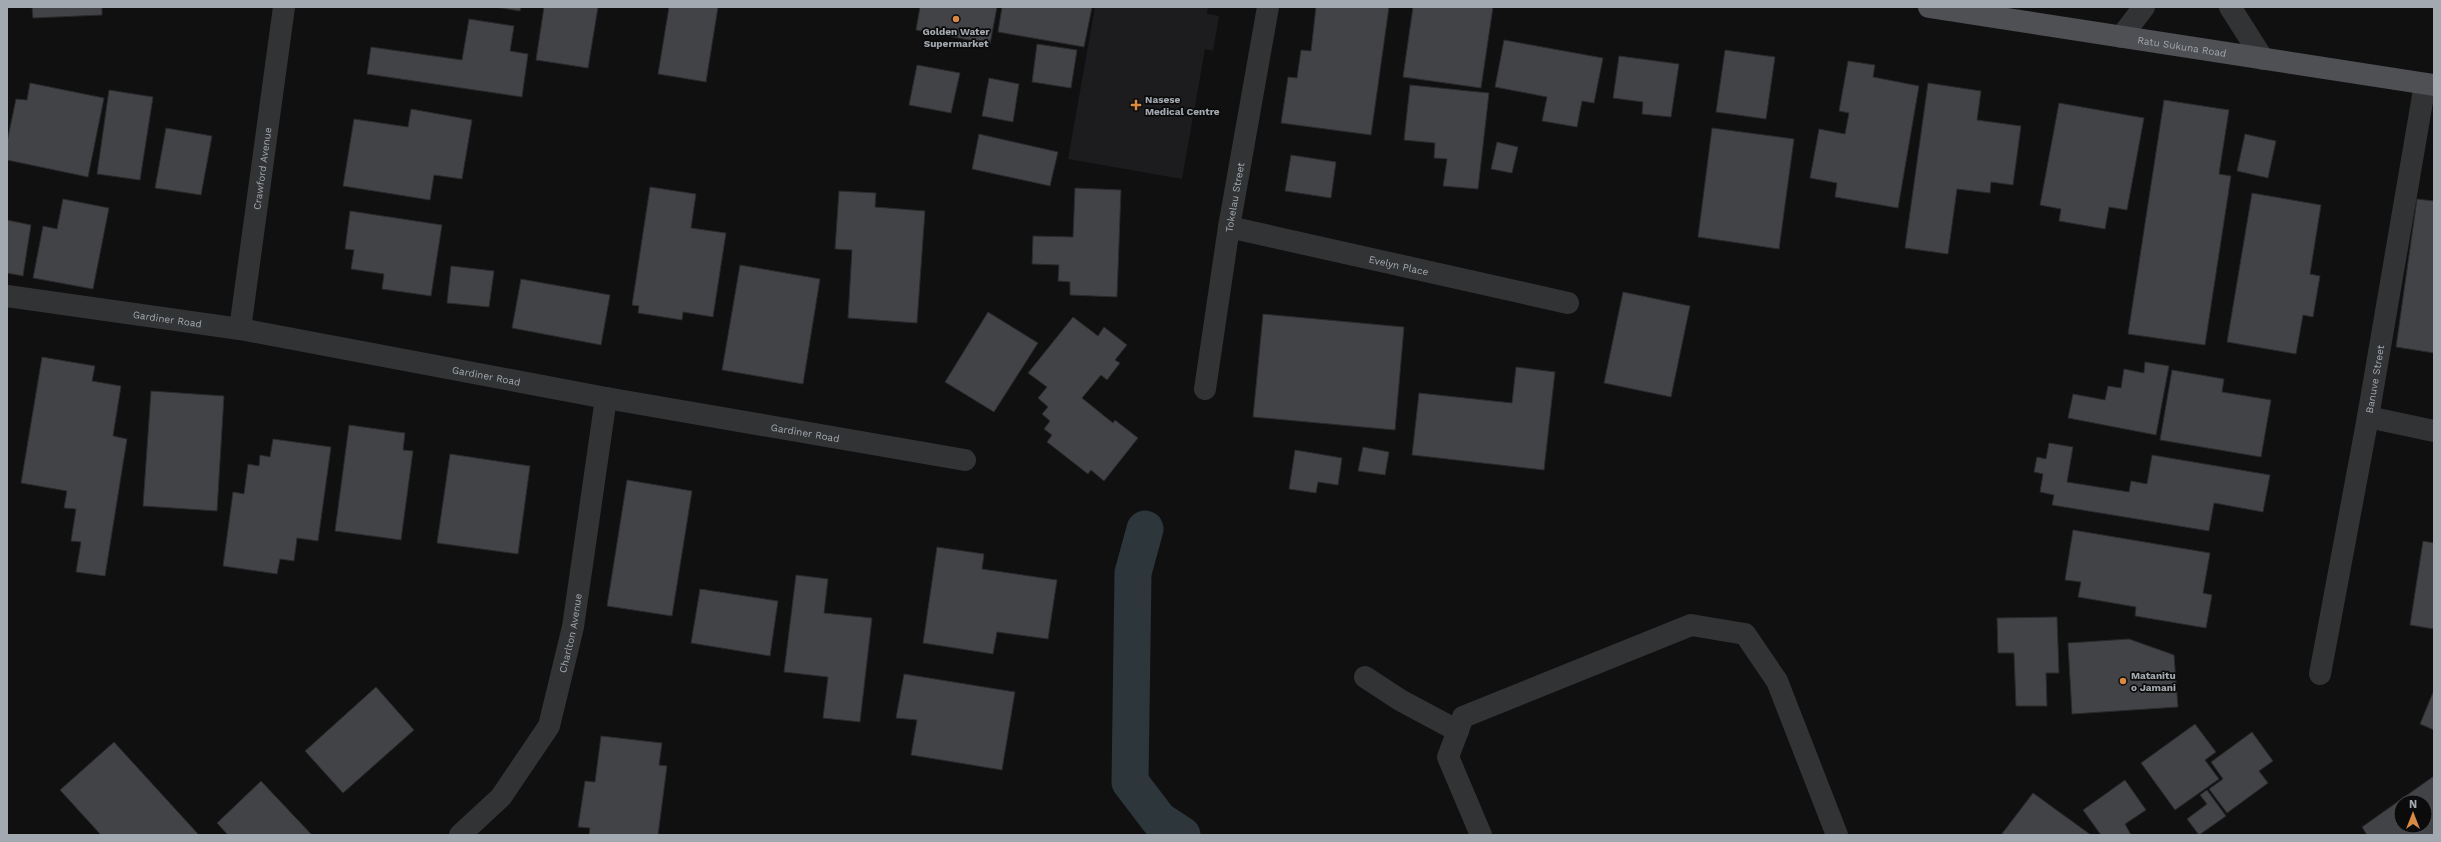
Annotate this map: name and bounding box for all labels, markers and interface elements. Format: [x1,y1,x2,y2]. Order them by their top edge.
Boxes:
marker: Golden Water Supermarket [951,14,961,24]
place label: Golden Water Supermarket [922,26,990,49]
street label: Ratu Sukuna Road [2137,34,2227,59]
place label: Nasese Medical Centre [1145,94,1220,117]
marker: Nasese Medical Centre [1130,99,1142,111]
street label: Crawford Avenue [251,126,274,211]
street label: Tokelau Street [1223,161,1246,233]
street label: Evelyn Place [1368,254,1430,278]
street label: Gardiner Road [132,309,203,330]
street label: Banuve Street [2364,343,2386,414]
street label: Gardiner Road [451,364,521,388]
street label: Gardiner Road [770,422,840,444]
street label: Charlton Avenue [557,593,584,674]
place label: Matanitu o Jamani [2131,670,2176,693]
marker: Matanitu o Jamani [2118,676,2128,686]
north arrow [2393,794,2433,834]
text: N [2409,798,2417,811]

